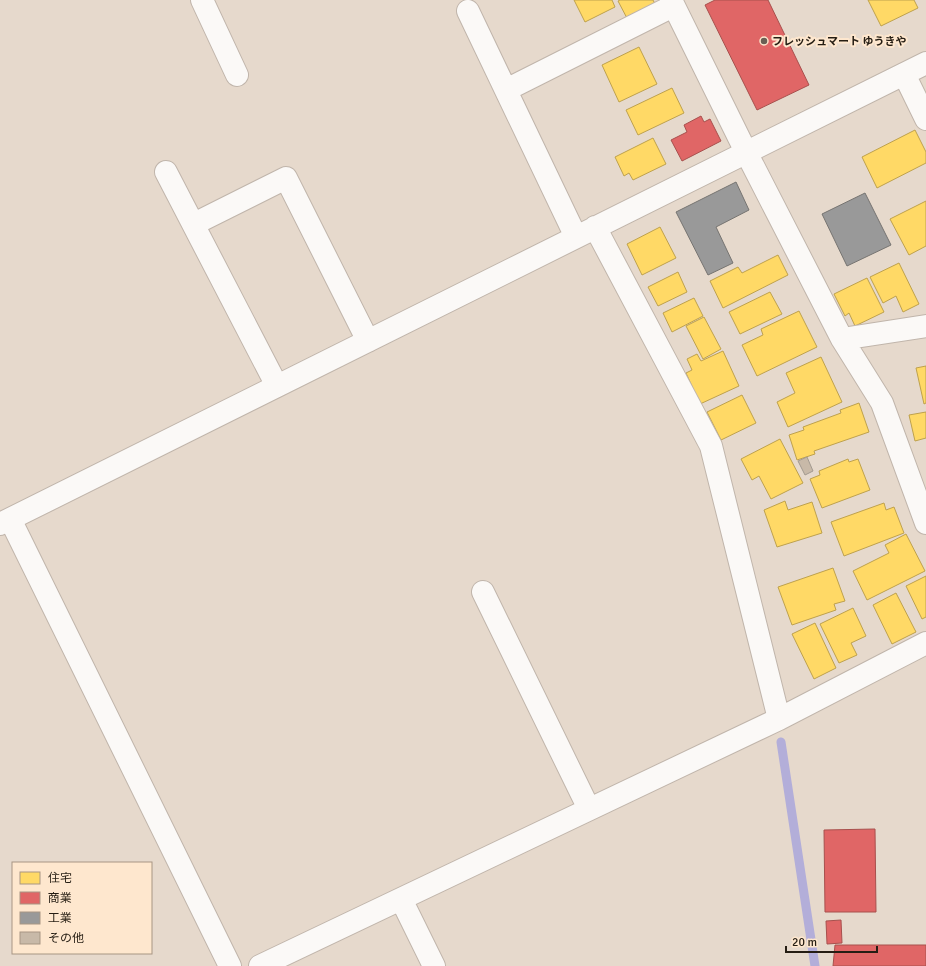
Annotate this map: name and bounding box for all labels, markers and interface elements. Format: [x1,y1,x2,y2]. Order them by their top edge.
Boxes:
place label: フレッシュマート ゆうきや [772,35,906,48]
marker: フレッシュマート ゆうきや [759,36,769,46]
legend [12,862,152,954]
text: 住宅 [48,871,72,886]
text: 商業 [48,891,72,906]
text: 工業 [48,911,72,926]
scale bar [786,928,877,954]
text: その他 [48,931,84,946]
text: 20 m [792,935,817,950]

